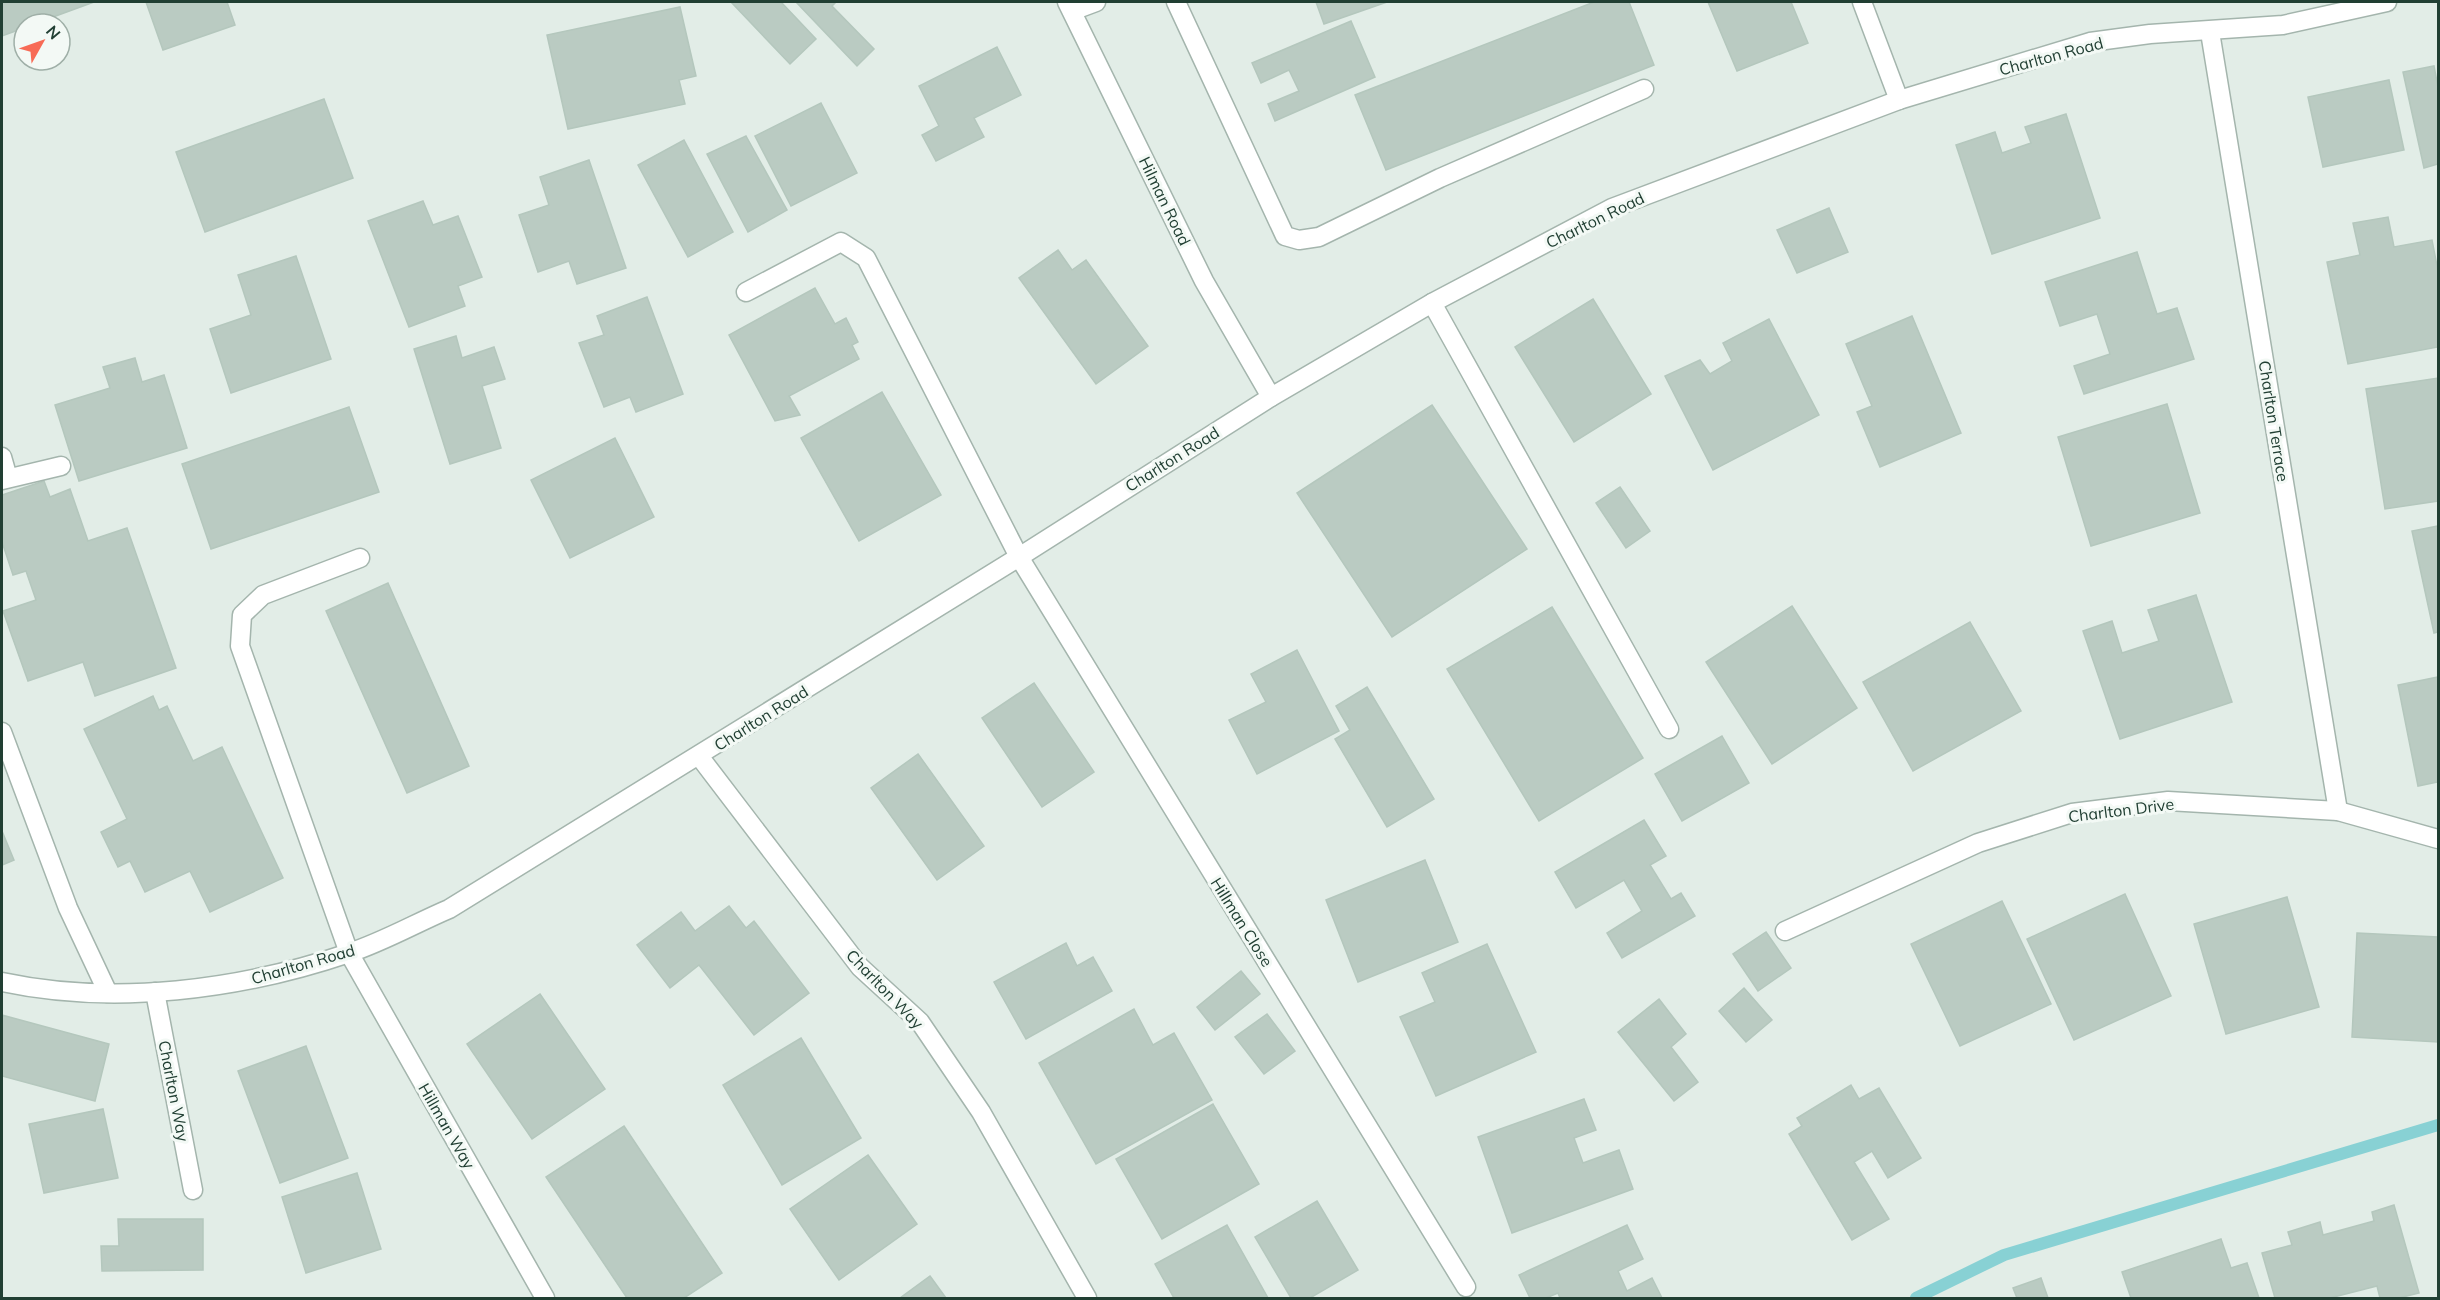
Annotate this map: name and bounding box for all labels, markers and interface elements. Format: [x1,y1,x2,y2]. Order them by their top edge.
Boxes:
north arrow [12,12,72,72]
text: N [42,21,65,43]
street label: Charlton Road [1997,32,2105,80]
street label: Hilman Road [1135,153,1195,249]
street label: Charlton Road [1543,188,1647,252]
street label: Charlton Terrace [2255,359,2293,483]
street label: Charlton Road [1121,422,1223,496]
street label: Charlton Road [710,681,812,755]
street label: Charlton Drive [2067,794,2175,826]
street label: Hillman Close [1207,874,1277,970]
street label: Charlton Road [249,940,357,988]
street label: Charlton Way [842,945,928,1033]
street label: Charlton Way [154,1039,194,1144]
street label: Hillman Way [414,1080,480,1173]

